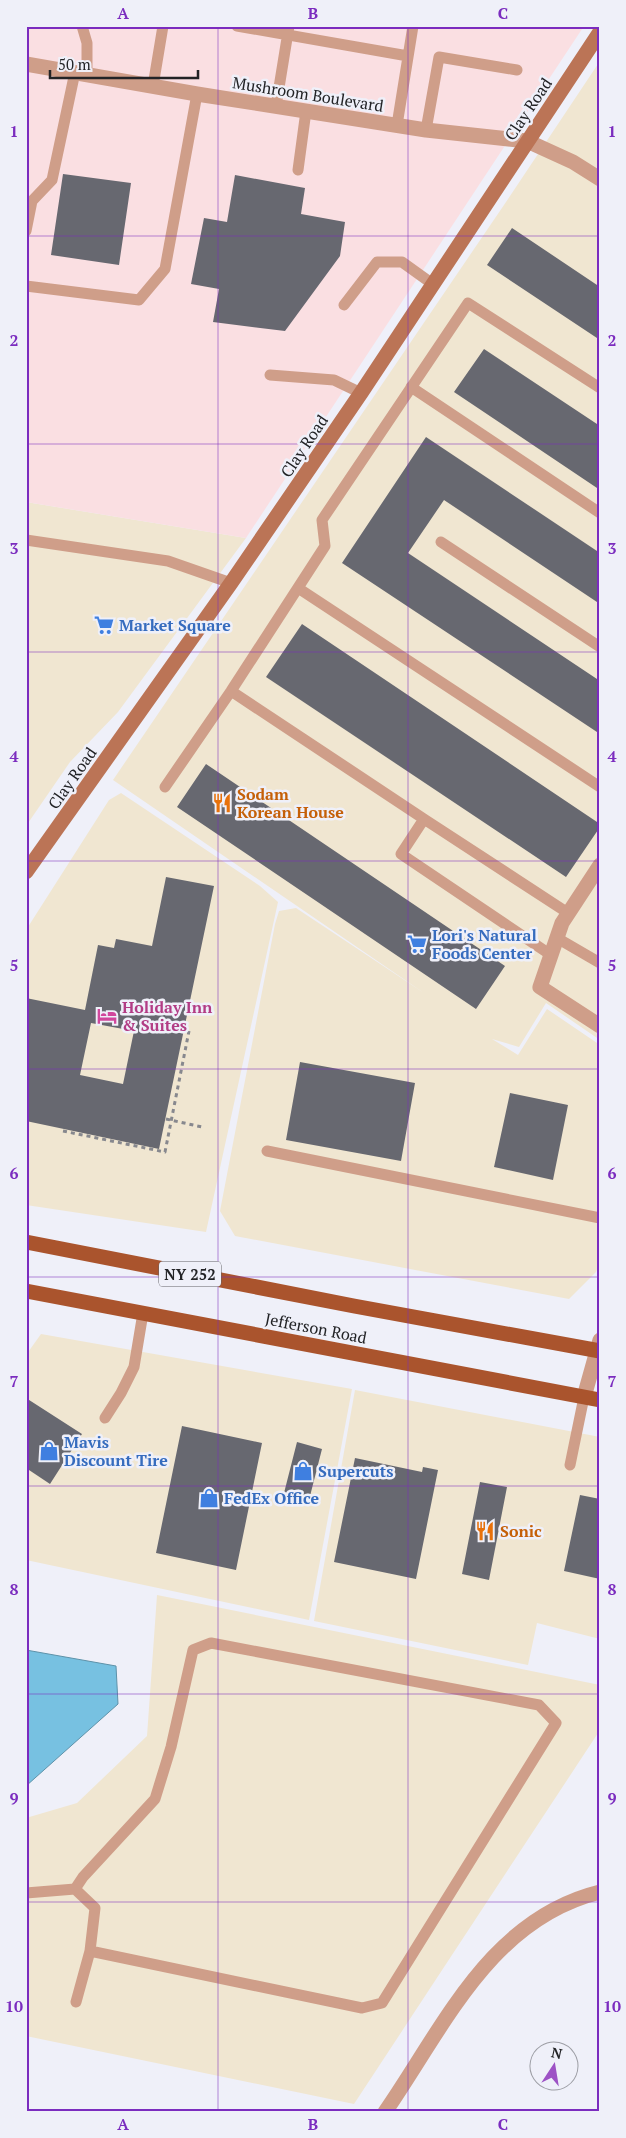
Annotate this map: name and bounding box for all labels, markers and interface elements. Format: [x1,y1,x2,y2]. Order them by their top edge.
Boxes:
text: A [117,2,129,24]
text: B [308,2,318,24]
text: C [498,2,508,24]
scale bar [50,48,198,80]
text: 50 m [58,54,91,74]
street label: Mushroom Boulevard [231,71,385,117]
street label: Clay Road [499,73,557,145]
text: 1 [9,120,19,142]
text: 1 [607,120,617,142]
text: 2 [9,329,19,351]
text: 2 [607,329,617,351]
street label: Clay Road [275,410,333,482]
text: 3 [9,537,19,559]
text: 3 [607,537,617,559]
supermarket icon: Market Square [93,614,115,636]
place label: Market Square [119,614,231,636]
street label: Clay Road [43,743,101,813]
text: 4 [9,745,19,767]
text: 4 [607,745,617,767]
place label: Sodam Korean House [237,783,344,823]
restaurant icon: Sodam Korean House [211,792,233,814]
place label: Lori's Natural Foods Center [432,924,537,964]
supermarket icon: Lori's Natural Foods Center [406,933,428,955]
text: 5 [9,954,19,976]
text: 5 [607,954,617,976]
place label: Holiday Inn & Suites [122,996,213,1036]
hotel icon: Holiday Inn & Suites [96,1005,118,1027]
text: 6 [9,1162,19,1184]
text: 6 [607,1162,617,1184]
road number: NY 252 [159,1262,221,1286]
street label: Jefferson Road [263,1307,369,1349]
text: 7 [9,1370,19,1392]
text: 7 [607,1370,617,1392]
place label: Mavis Discount Tire [64,1431,168,1471]
shop icon: Mavis Discount Tire [38,1440,60,1462]
shop icon: Supercuts [292,1460,314,1482]
place label: Supercuts [318,1460,393,1482]
shop icon: FedEx Office [198,1487,220,1509]
place label: FedEx Office [224,1487,319,1509]
restaurant icon: Sonic [474,1520,496,1542]
place label: Sonic [500,1520,542,1542]
text: 8 [9,1578,19,1600]
text: 8 [607,1578,617,1600]
text: 9 [9,1787,19,1809]
text: 9 [607,1787,617,1809]
text: 10 [5,1995,23,2017]
text: 10 [603,1995,621,2017]
north arrow [528,2040,578,2090]
text: N [550,2042,564,2063]
text: A [117,2113,129,2135]
text: B [308,2113,318,2135]
text: C [498,2113,508,2135]

